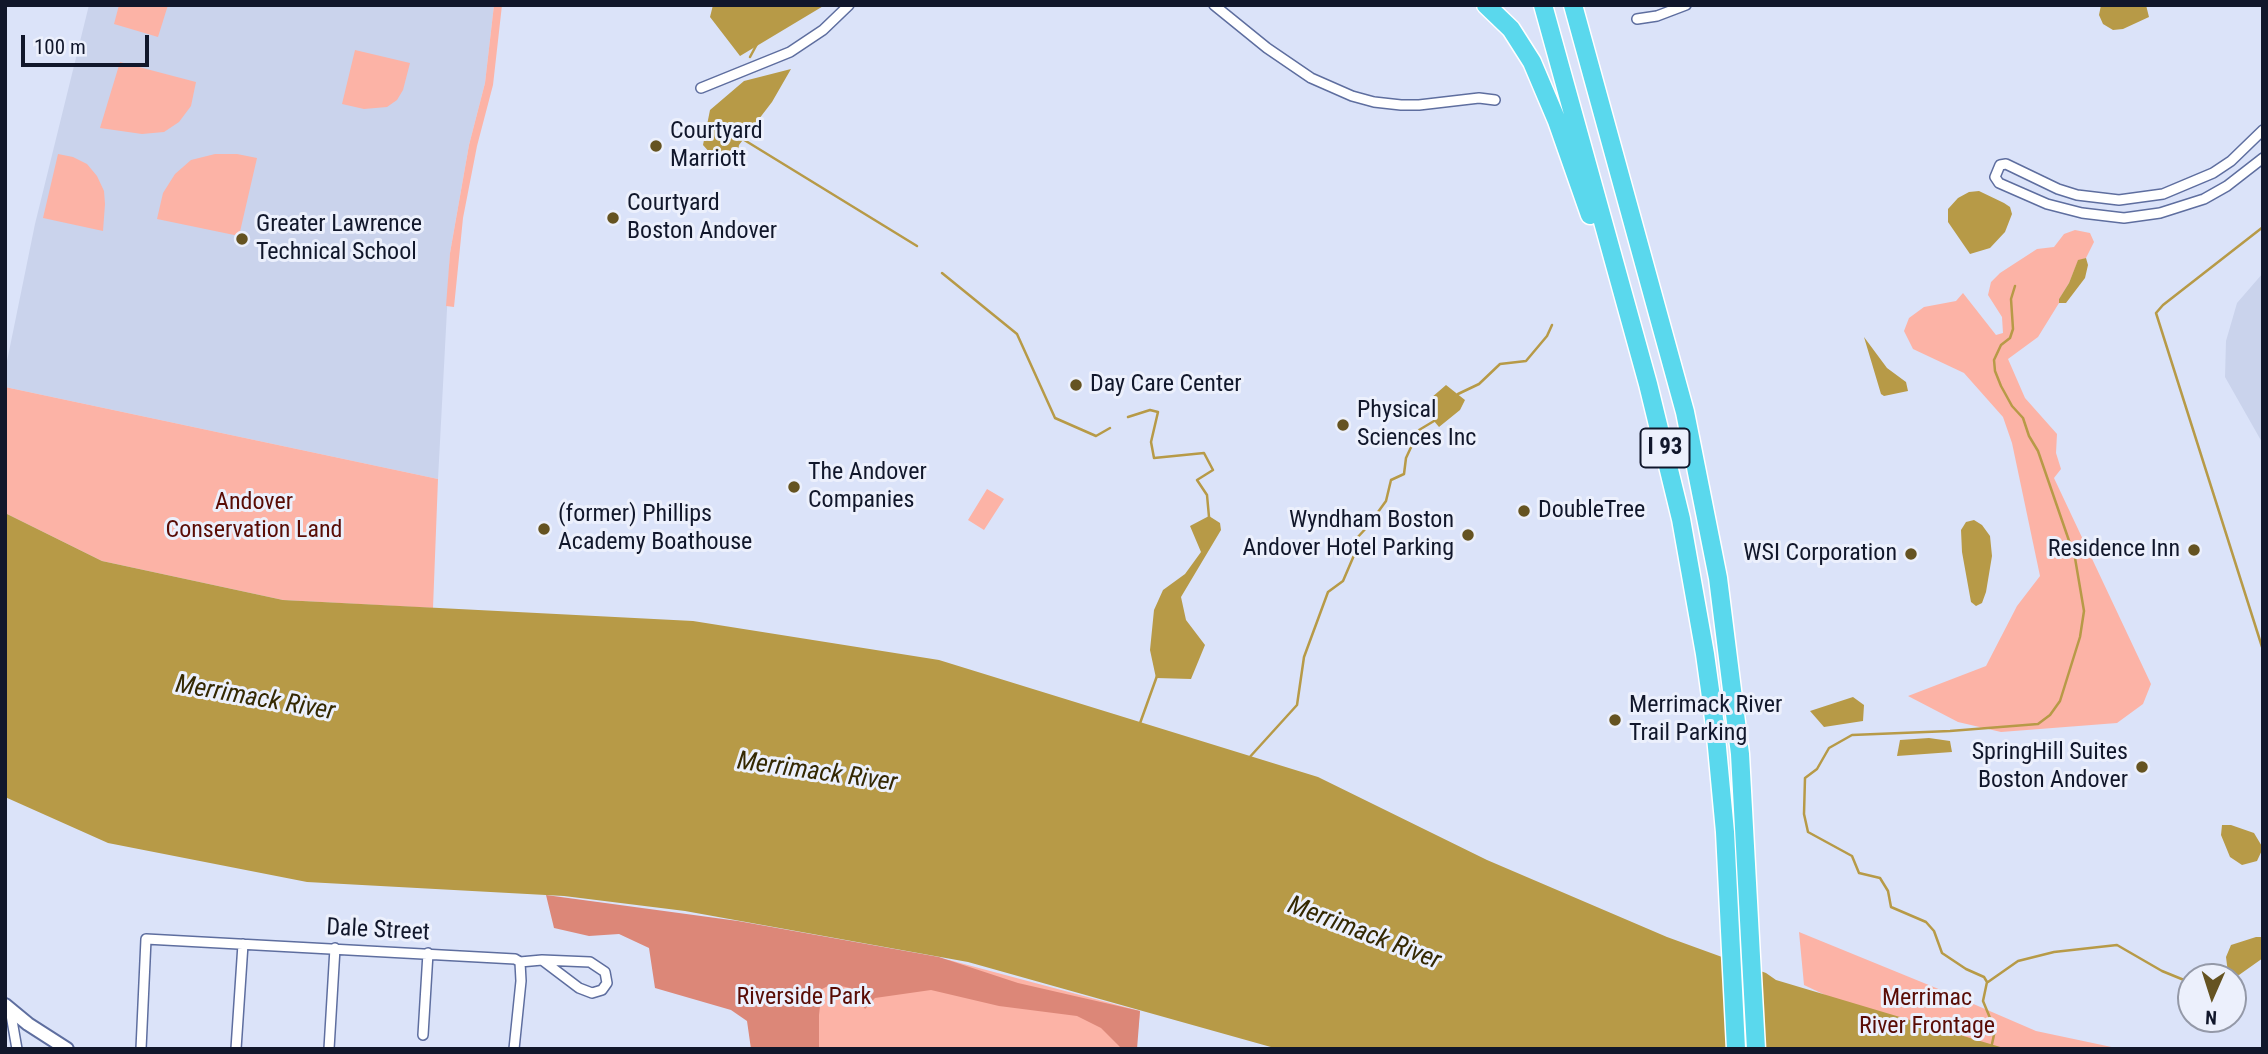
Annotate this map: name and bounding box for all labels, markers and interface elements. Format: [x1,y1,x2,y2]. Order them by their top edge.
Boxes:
scale bar [24,21,152,65]
text: 100 m [34,35,86,59]
place label: Courtyard Marriott [670,118,763,174]
marker: Courtyard Marriott [648,138,664,154]
place label: Courtyard Boston Andover [627,190,777,246]
marker: Courtyard Boston Andover [605,210,621,226]
place label: Greater Lawrence Technical School [256,211,422,267]
marker: Greater Lawrence Technical School [234,231,250,247]
place label: Day Care Center [1090,371,1242,399]
marker: Day Care Center [1068,377,1084,393]
place label: Physical Sciences Inc [1357,397,1476,453]
marker: Physical Sciences Inc [1335,417,1351,433]
road number: I 93 [1640,428,1690,468]
place label: The Andover Companies [808,459,927,515]
marker: The Andover Companies [786,479,802,495]
park label: Andover Conservation Land [166,489,342,545]
place label: DoubleTree [1538,497,1645,525]
place label: (former) Phillips Academy Boathouse [558,501,752,557]
marker: DoubleTree [1516,503,1532,519]
place label: Wyndham Boston Andover Hotel Parking [1243,507,1454,563]
marker: (former) Phillips Academy Boathouse [536,521,552,537]
marker: Wyndham Boston Andover Hotel Parking [1460,527,1476,543]
place label: Residence Inn [2048,536,2180,564]
place label: WSI Corporation [1743,540,1897,568]
marker: Residence Inn [2186,542,2202,558]
marker: WSI Corporation [1903,546,1919,562]
water label: Merrimack River [173,670,337,728]
place label: Merrimack River Trail Parking [1629,692,1782,748]
marker: Merrimack River Trail Parking [1607,712,1623,728]
place label: SpringHill Suites Boston Andover [1972,739,2128,795]
water label: Merrimack River [735,746,899,800]
marker: SpringHill Suites Boston Andover [2134,759,2150,775]
water label: Merrimack River [1283,891,1445,977]
street label: Dale Street [325,914,431,948]
north arrow [2177,963,2247,1033]
park label: Riverside Park [737,984,871,1012]
park label: Merrimac River Frontage [1859,985,1995,1041]
text: N [2205,1006,2217,1029]

